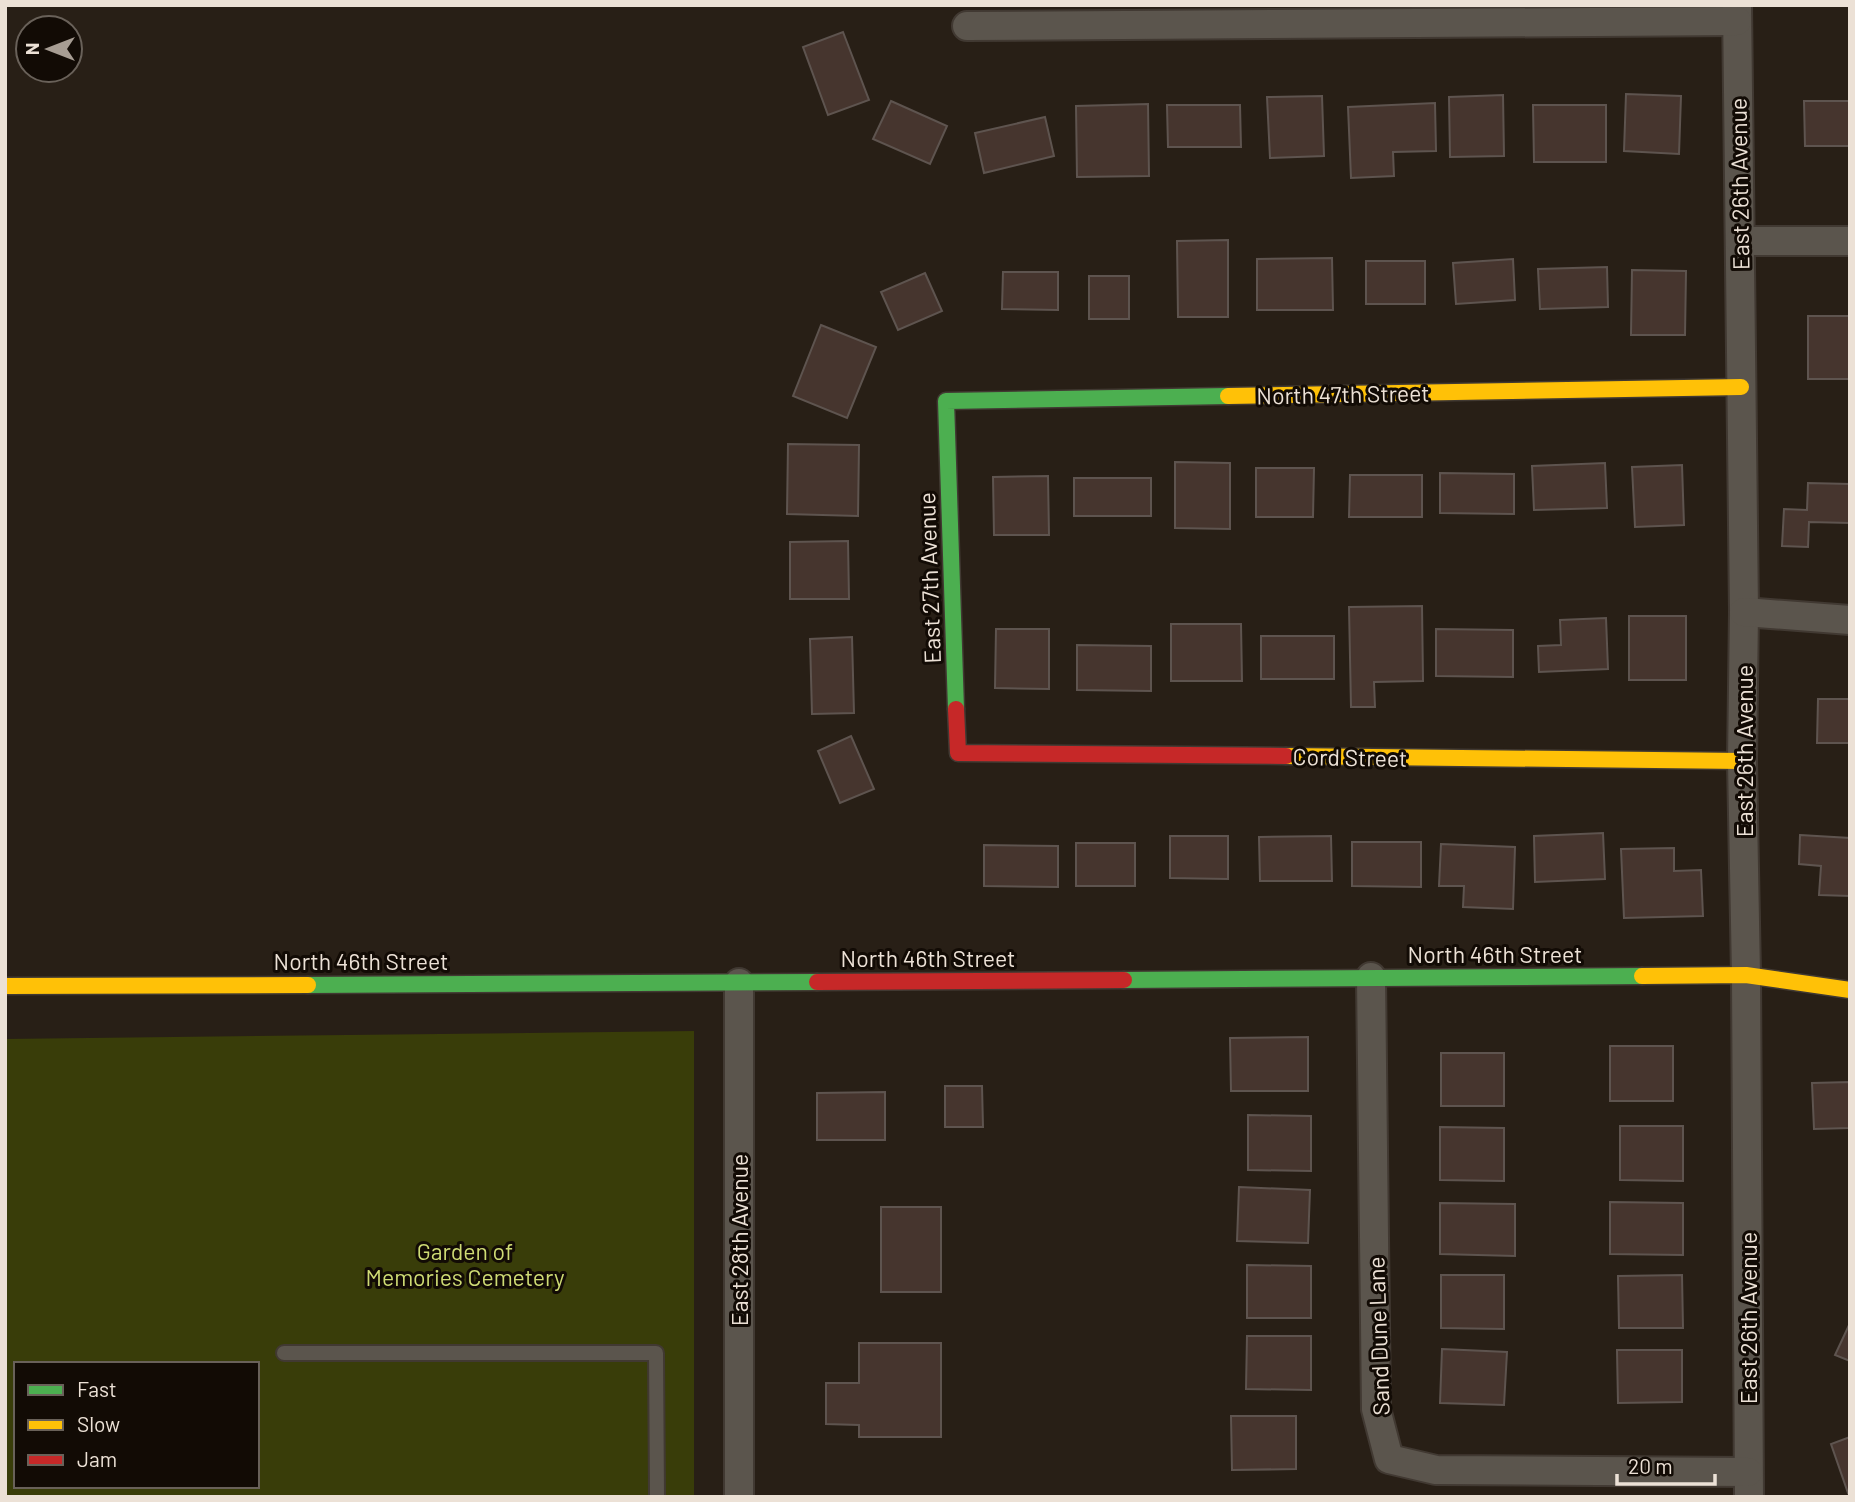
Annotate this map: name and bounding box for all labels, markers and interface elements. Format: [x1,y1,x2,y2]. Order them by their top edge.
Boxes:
north arrow [14,14,84,84]
text: N [20,43,43,55]
street label: East 26th Avenue [1723,98,1755,270]
street label: North 47th Street [1256,378,1430,410]
street label: East 27th Avenue [912,492,946,664]
street label: East 26th Avenue [1730,665,1758,837]
street label: Cord Street [1292,742,1408,772]
street label: North 46th Street [1408,940,1582,968]
street label: North 46th Street [841,944,1015,972]
street label: North 46th Street [274,947,448,975]
street label: East 28th Avenue [725,1154,753,1326]
street label: East 26th Avenue [1734,1232,1762,1404]
park label: Garden of Memories Cemetery [365,1237,565,1291]
street label: Sand Dune Lane [1361,1256,1395,1416]
legend [14,1362,259,1488]
text: Fast [77,1376,117,1401]
text: Slow [77,1411,120,1436]
scale bar [1617,1442,1715,1486]
text: Jam [77,1446,117,1471]
text: 20 m [1628,1453,1673,1478]

